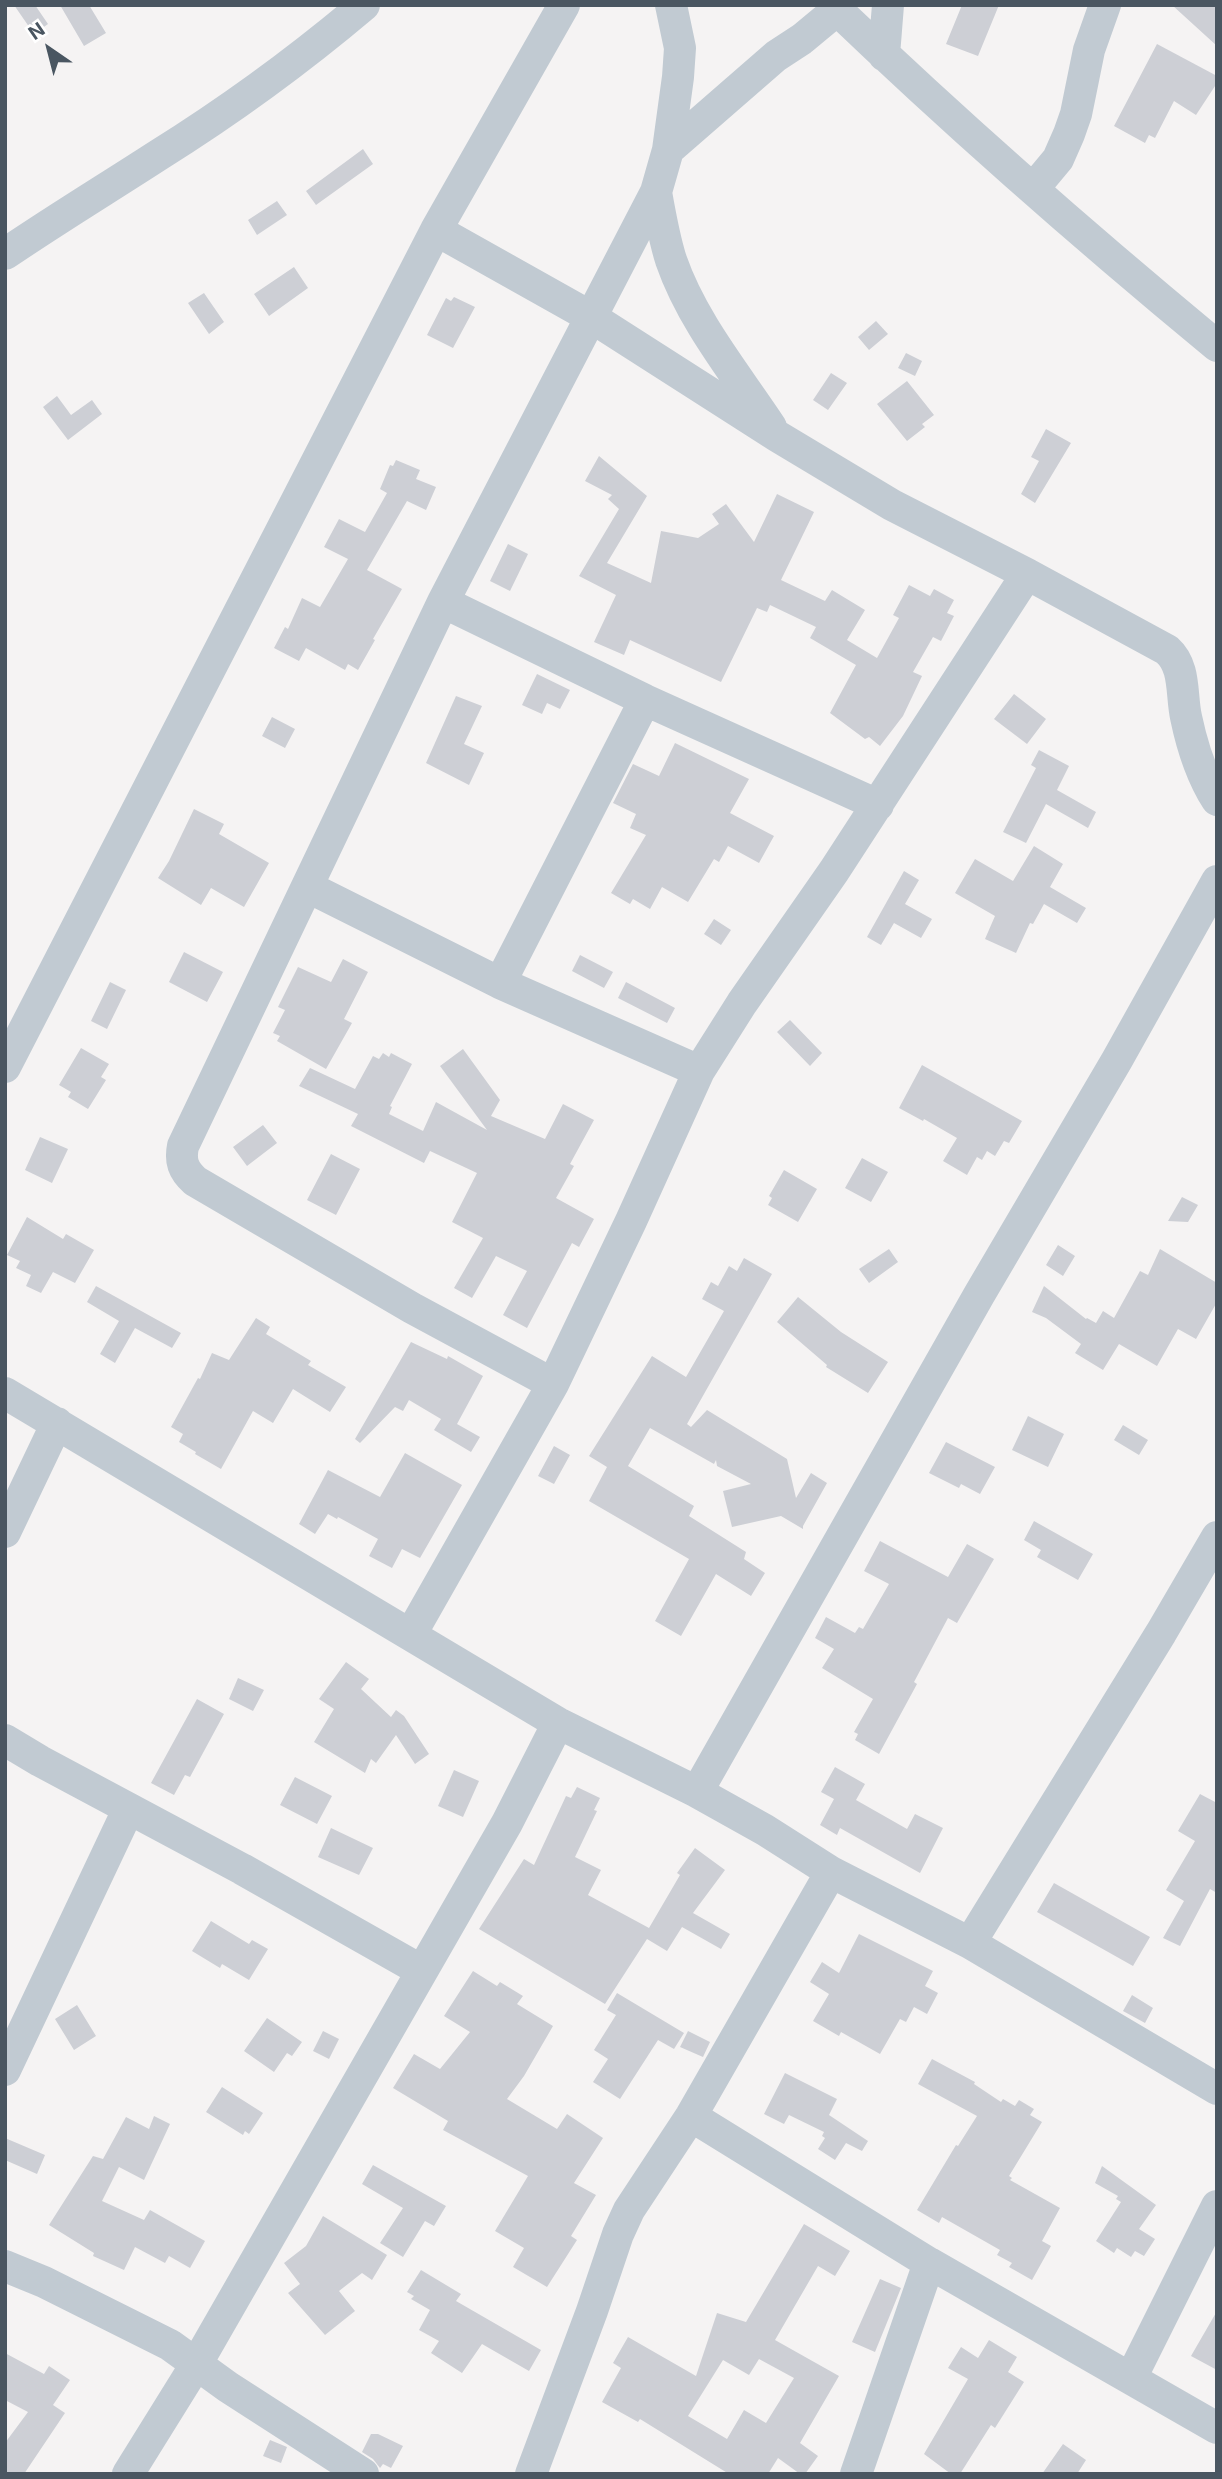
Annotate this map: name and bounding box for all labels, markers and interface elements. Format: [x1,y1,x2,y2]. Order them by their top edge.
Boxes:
north arrow [14,14,84,84]
text: N [24,18,49,45]

